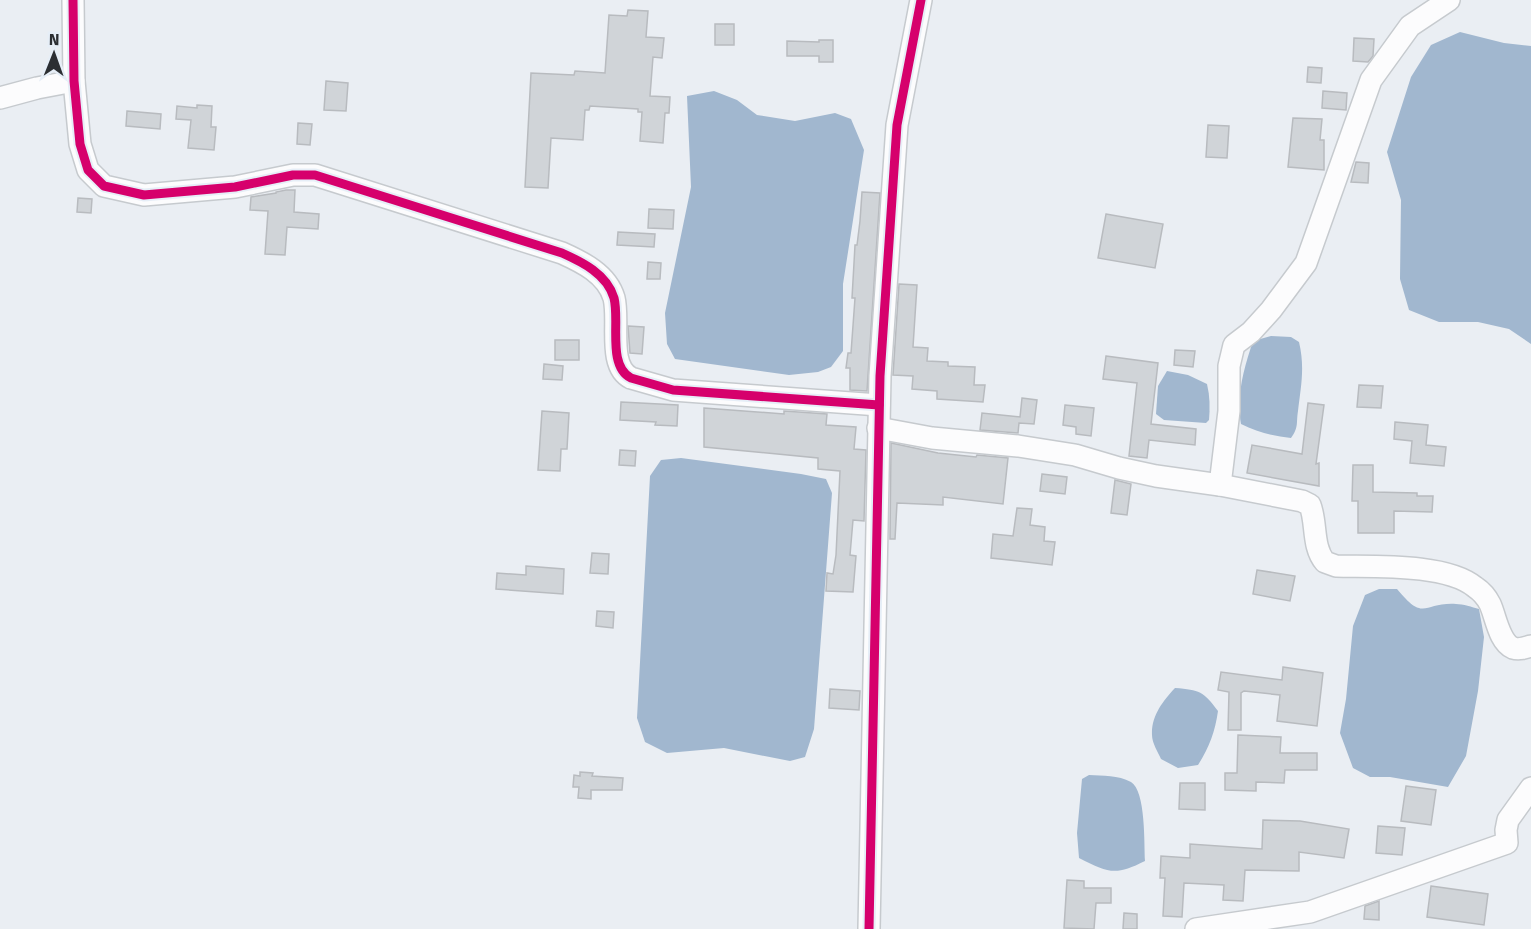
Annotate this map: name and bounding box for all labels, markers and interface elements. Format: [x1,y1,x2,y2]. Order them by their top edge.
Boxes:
north arrow [24,24,84,84]
text: N [49,30,60,49]

